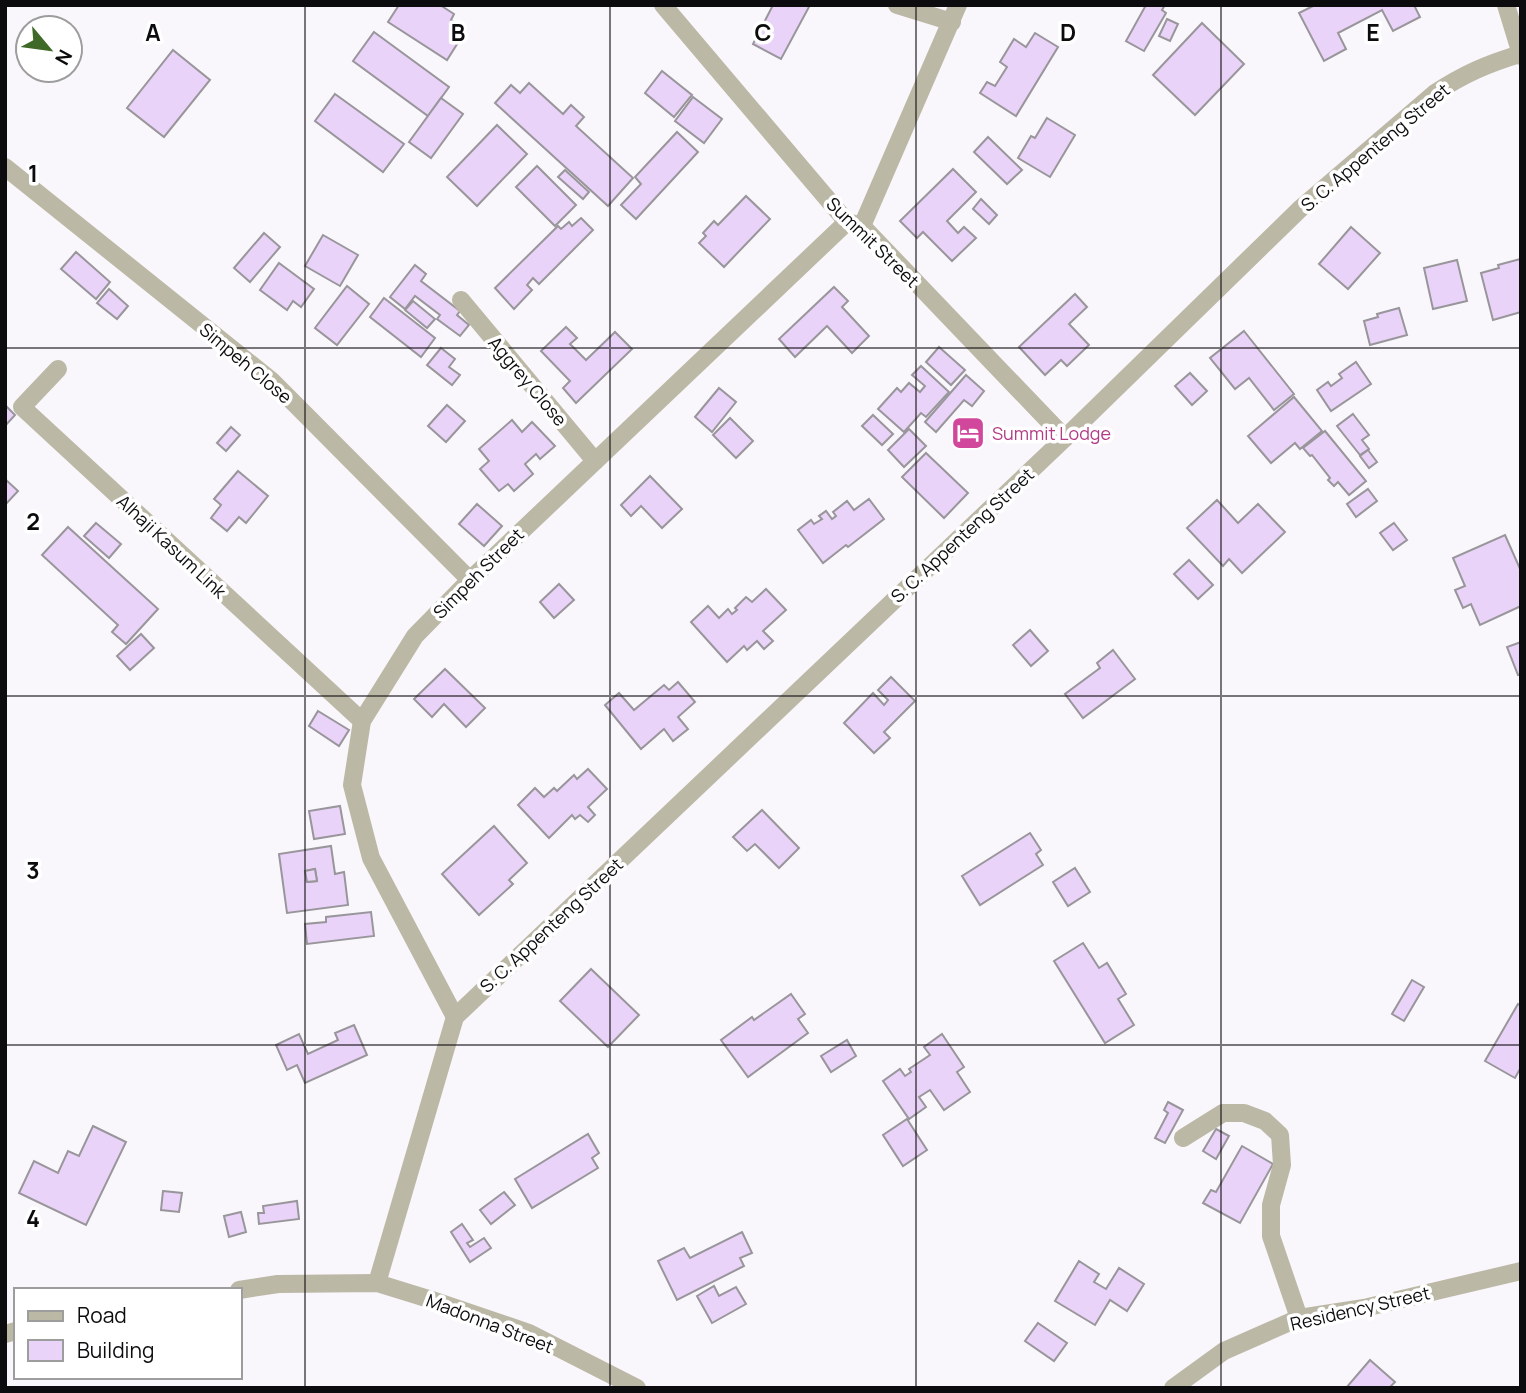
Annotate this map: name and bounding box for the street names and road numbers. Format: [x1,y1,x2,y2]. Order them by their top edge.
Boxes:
street label: S. C. Appenteng Street [1295,78,1455,216]
street label: Summit Street [821,192,925,292]
street label: Simpeh Close [195,317,297,409]
street label: Aggrey Close [483,331,573,431]
street label: S. C. Appenteng Street [885,462,1039,608]
street label: Alhaji Kasum Link [112,489,233,604]
street label: Simpeh Street [427,522,529,624]
street label: S. C. Appenteng Street [474,852,628,998]
street label: Residency Street [1288,1280,1432,1336]
street label: Madonna Street [423,1288,557,1358]

